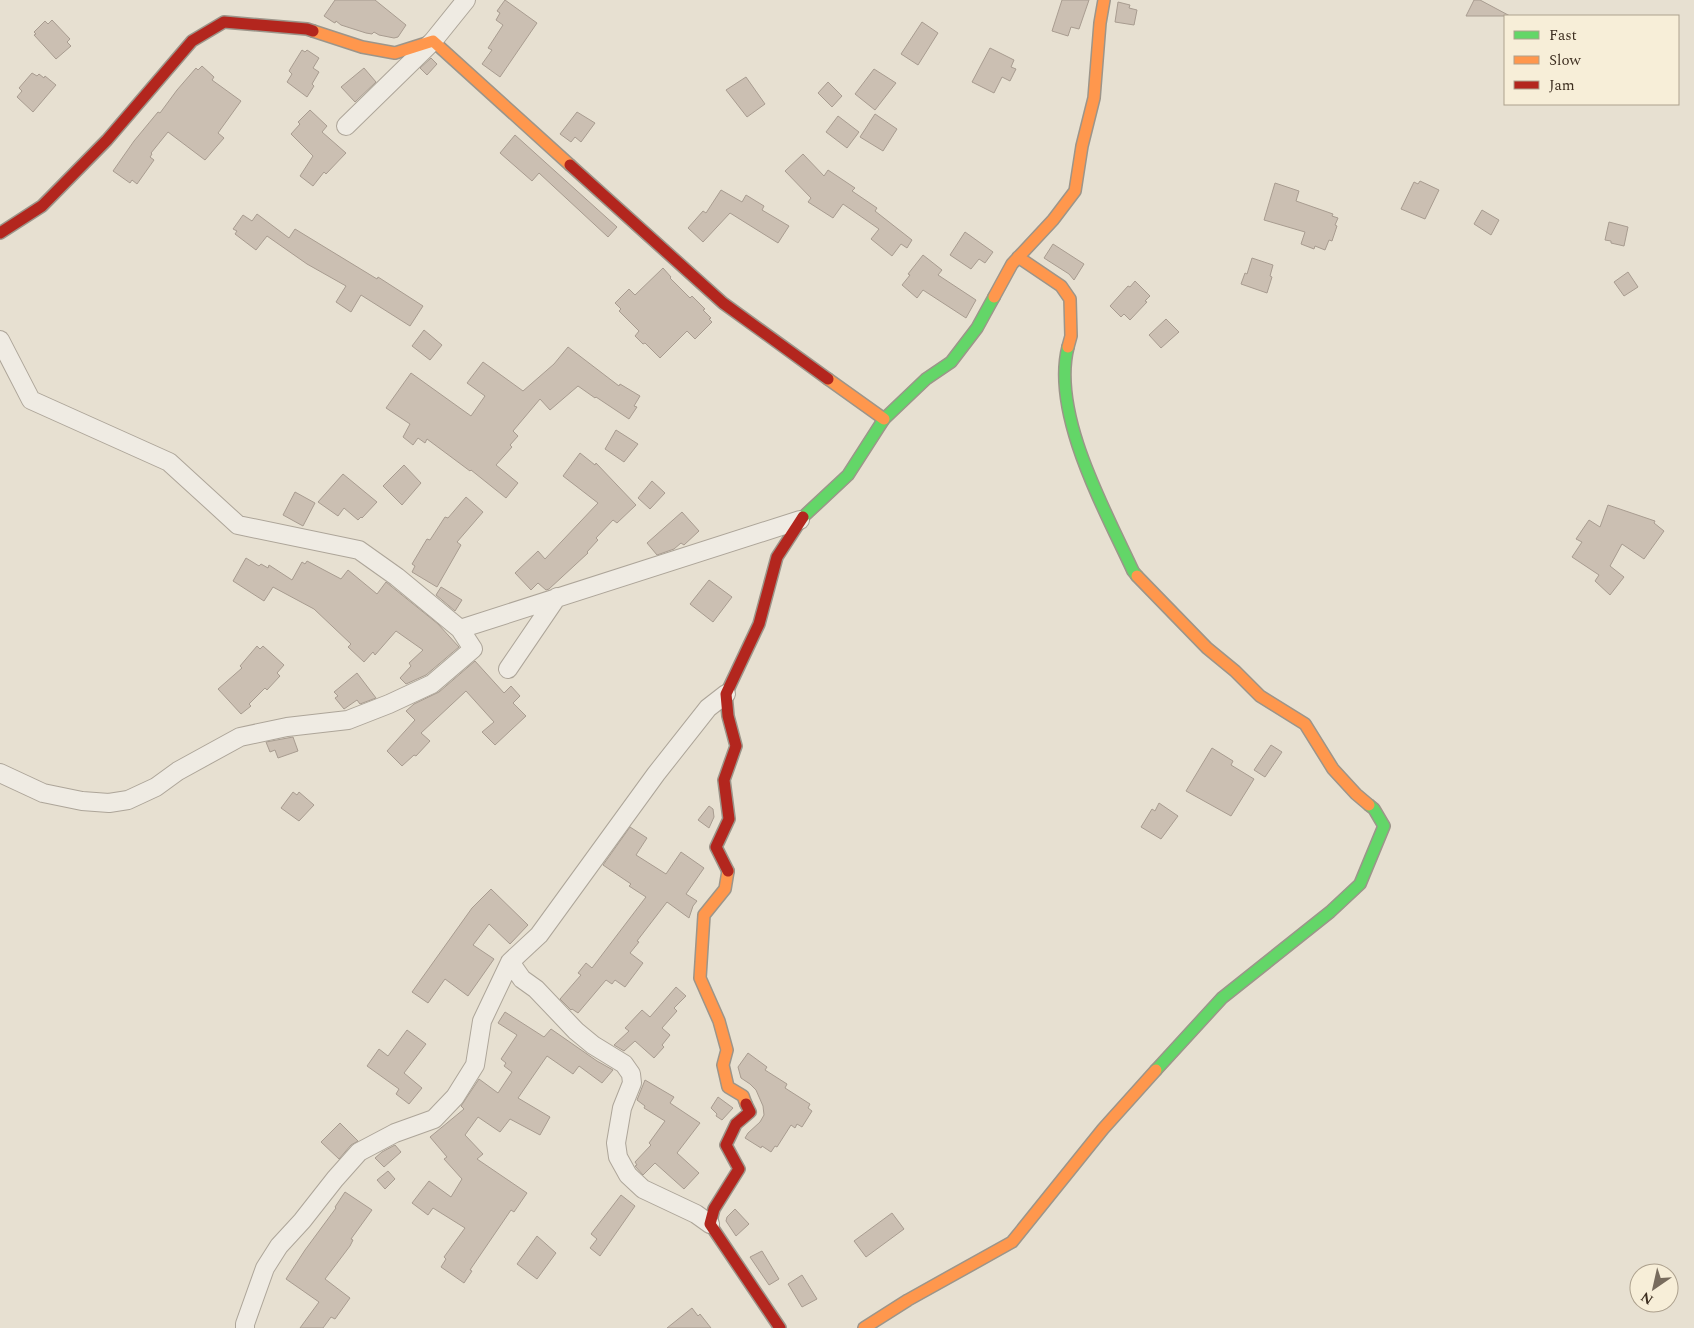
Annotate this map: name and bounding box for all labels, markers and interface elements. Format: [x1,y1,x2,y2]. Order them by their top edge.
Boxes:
legend [1504,15,1679,105]
text: Fast [1549,24,1577,47]
text: Slow [1549,49,1581,72]
text: Jam [1549,74,1575,97]
north arrow [1629,1263,1679,1313]
text: N [1636,1286,1658,1310]

